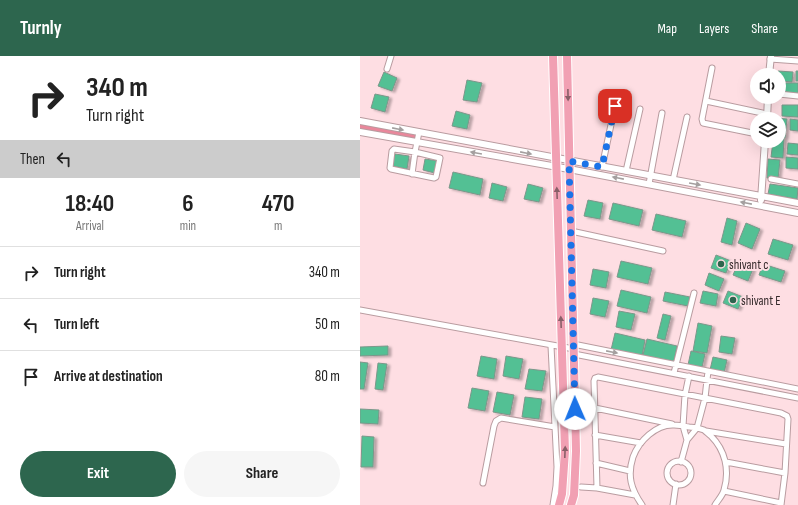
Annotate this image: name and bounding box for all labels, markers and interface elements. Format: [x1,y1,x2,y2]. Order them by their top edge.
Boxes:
text: Turnly [20,17,62,40]
text: Map [657,20,677,37]
text: Layers [699,20,729,37]
text: Share [751,20,778,37]
map controls [750,68,786,148]
button: sound [750,68,786,104]
text: 340 m [86,71,148,104]
icon: right [20,72,72,124]
one-way arrow [565,89,571,102]
pin [598,89,632,123]
icon: arrive [604,95,626,117]
text: Turn right [86,105,144,126]
button: layers [750,112,786,148]
one-way arrow [392,126,404,132]
icon: left [53,148,75,170]
text: Then [20,150,45,169]
one-way arrow [470,150,483,156]
one-way arrow [520,150,532,156]
one-way arrow [612,175,624,181]
one-way arrow [689,182,701,188]
one-way arrow [554,186,560,199]
text: 18:40 [66,189,114,218]
text: 6 [182,189,194,218]
text: 470 [262,189,294,218]
one-way arrow [740,200,752,206]
text: Arrival [76,218,104,234]
text: min [180,218,196,234]
text: m [274,218,282,234]
place label: shivant c [729,257,768,273]
marker: shivant c [716,259,726,269]
icon: right [20,262,42,284]
text: Turn right [54,263,106,282]
text: 340 m [309,263,340,282]
place label: shivant E [741,293,781,309]
marker: shivant E [728,295,738,305]
icon: left [20,314,42,336]
text: Turn left [54,315,99,334]
text: 50 m [315,315,340,334]
one-way arrow [558,315,564,328]
one-way arrow [606,349,618,355]
icon: arrive [20,366,42,388]
text: Arrive at destination [54,367,163,386]
text: 80 m [315,367,340,386]
position arrow [554,388,596,430]
one-way arrow [561,446,568,458]
button: Exit [20,451,176,497]
button: Share [184,451,340,497]

